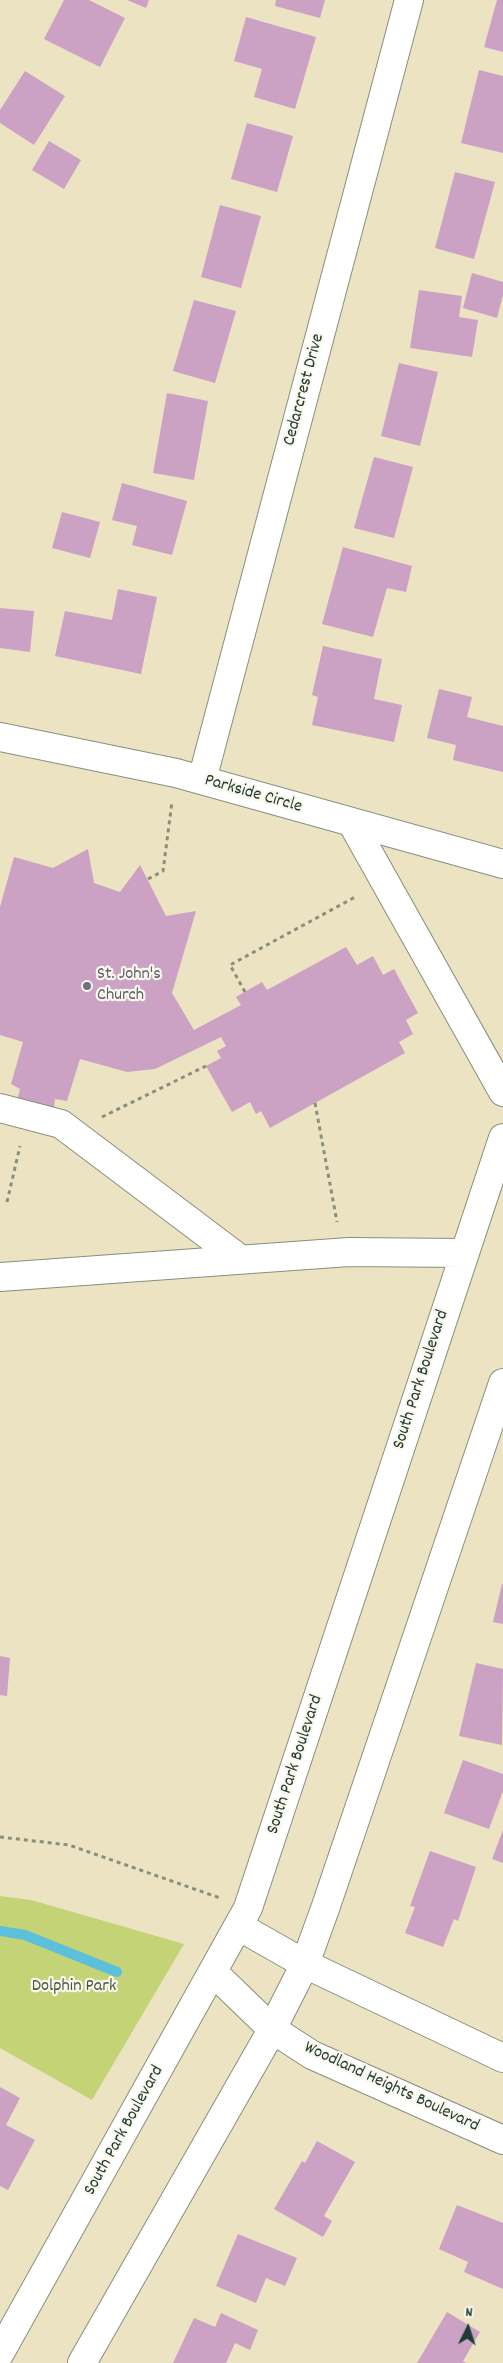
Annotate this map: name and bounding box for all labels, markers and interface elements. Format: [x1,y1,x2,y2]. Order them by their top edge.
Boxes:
street label: Cedarcrest Drive [280,332,330,448]
street label: Parkside Circle [202,771,304,819]
place label: St. John's Church [97,965,161,1008]
marker: St. John's Church [81,980,93,992]
street label: South Park Boulevard [389,1308,455,1452]
street label: South Park Boulevard [263,1693,329,1837]
park label: Dolphin Park [32,1977,116,1999]
street label: Woodland Heights Boulevard [300,2038,482,2138]
street label: South Park Boulevard [80,2062,170,2200]
north arrow [443,2303,493,2353]
text: N [465,2303,473,2323]

